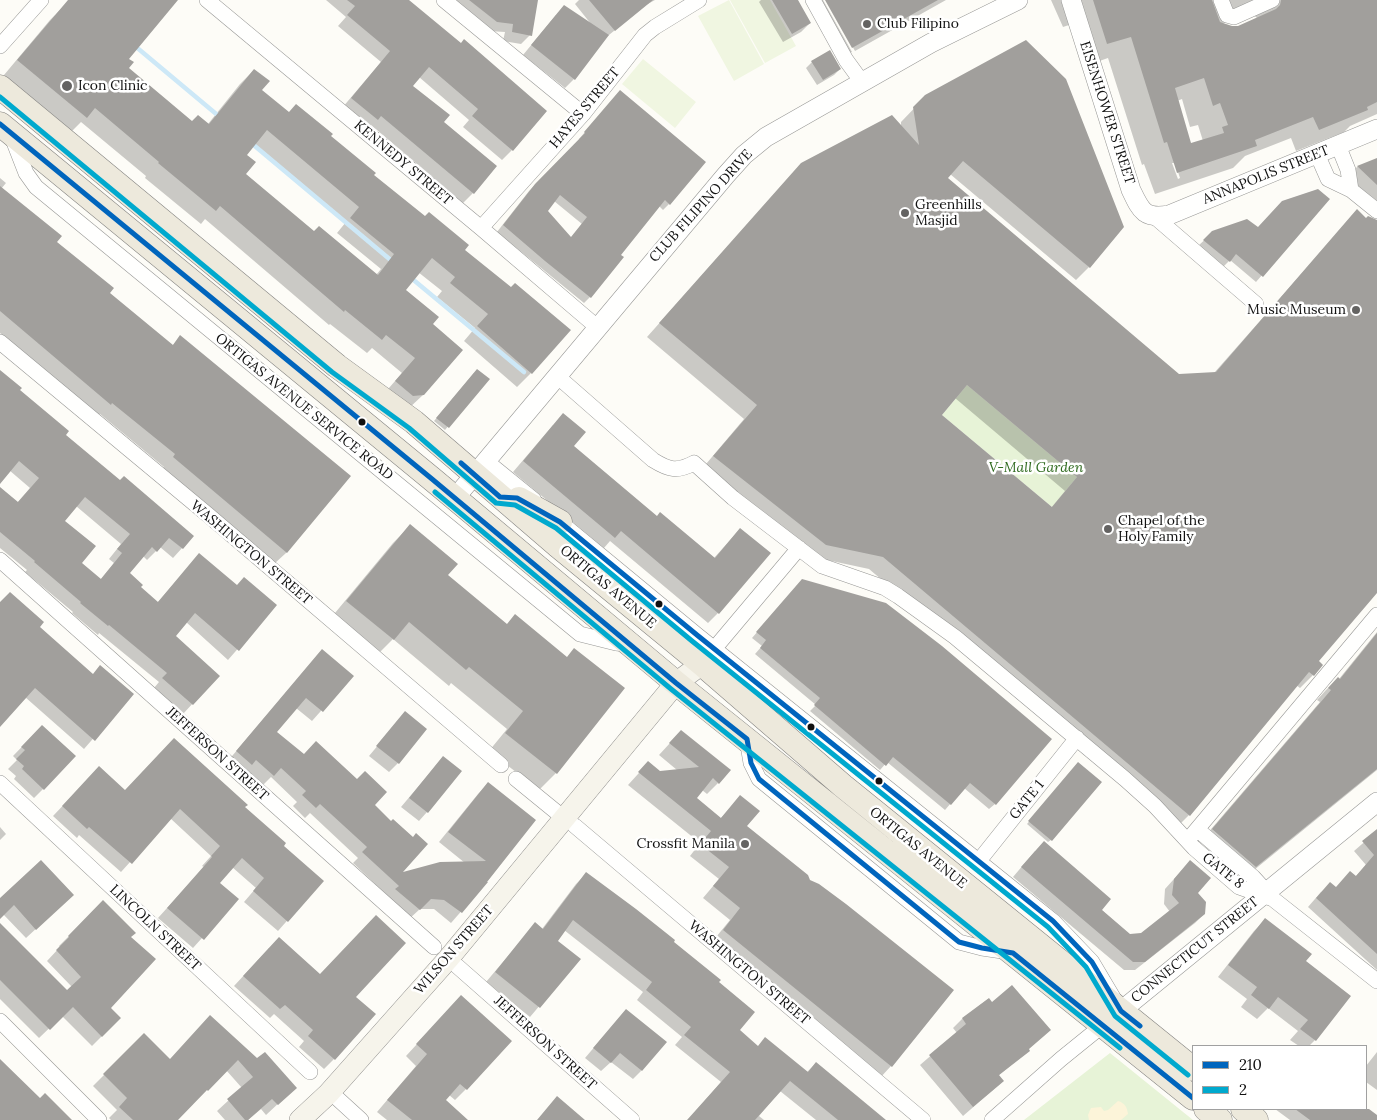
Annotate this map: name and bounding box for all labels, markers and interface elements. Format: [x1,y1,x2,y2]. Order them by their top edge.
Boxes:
place label: Club Filipino [877,16,959,32]
marker: Club Filipino [861,18,873,30]
street label: EISENHOWER STREET [1076,39,1138,187]
street label: HAYES STREET [546,64,624,152]
place label: Icon Clinic [78,78,148,94]
marker: Icon Clinic [60,79,74,93]
street label: KENNEDY STREET [350,117,456,209]
street label: ANNAPOLIS STREET [1200,142,1332,208]
street label: CLUB FILIPINO DRIVE [646,146,756,266]
place label: Greenhills Masjid [915,197,982,230]
marker: Greenhills Masjid [899,207,911,219]
place label: Music Museum [1247,302,1346,318]
marker: Music Museum [1350,304,1362,316]
street label: ORTIGAS AVENUE SERVICE ROAD [212,330,396,484]
unlabelled marker [357,417,367,427]
park label: V-Mall Garden [989,460,1083,476]
street label: WASHINGTON STREET [187,497,315,609]
place label: Chapel of the Holy Family [1118,513,1205,546]
marker: Chapel of the Holy Family [1102,523,1114,535]
street label: ORTIGAS AVENUE [557,542,659,632]
unlabelled marker [654,599,664,609]
street label: JEFFERSON STREET [162,704,272,804]
unlabelled marker [806,722,816,732]
unlabelled marker [874,776,884,786]
street label: GATE 1 [1006,777,1048,823]
street label: ORTIGAS AVENUE [866,804,970,892]
place label: Crossfit Manila [637,836,735,852]
marker: Crossfit Manila [739,838,751,850]
street label: GATE 8 [1199,850,1247,892]
street label: LINCOLN STREET [106,881,204,975]
street label: CONNECTICUT STREET [1128,893,1262,1007]
street label: WILSON STREET [411,902,497,998]
street label: WASHINGTON STREET [685,917,813,1029]
street label: JEFFERSON STREET [490,993,600,1093]
legend [1192,1045,1367,1110]
text: 210 [1239,1055,1262,1074]
text: 2 [1239,1080,1247,1099]

